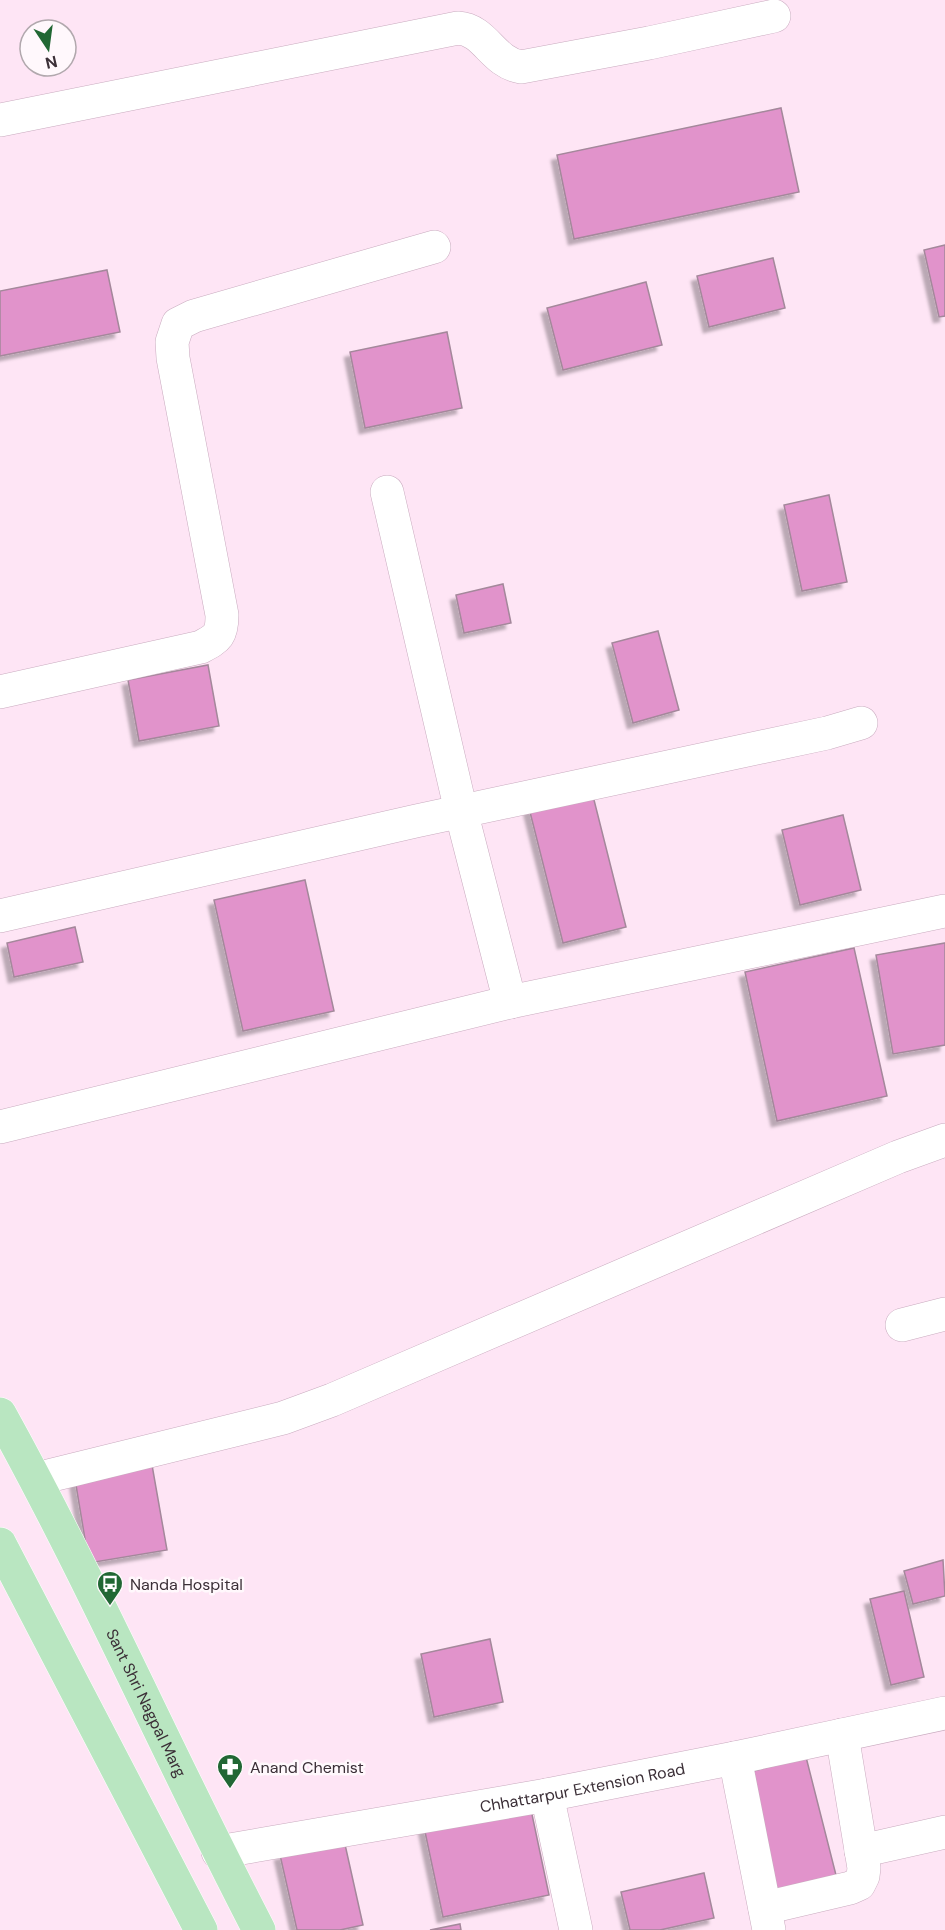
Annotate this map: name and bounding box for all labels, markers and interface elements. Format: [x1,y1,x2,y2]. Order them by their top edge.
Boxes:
north arrow [18,18,78,78]
text: N [43,51,59,74]
bus stop icon: Nanda Hospital [95,1569,125,1607]
place label: Nanda Hospital [130,1574,243,1595]
street label: Sant Shri Nagpal Marg [102,1625,191,1781]
pharmacy icon: Anand Chemist [215,1752,245,1790]
place label: Anand Chemist [250,1757,364,1778]
street label: Chhattarpur Extension Road [478,1758,687,1817]

